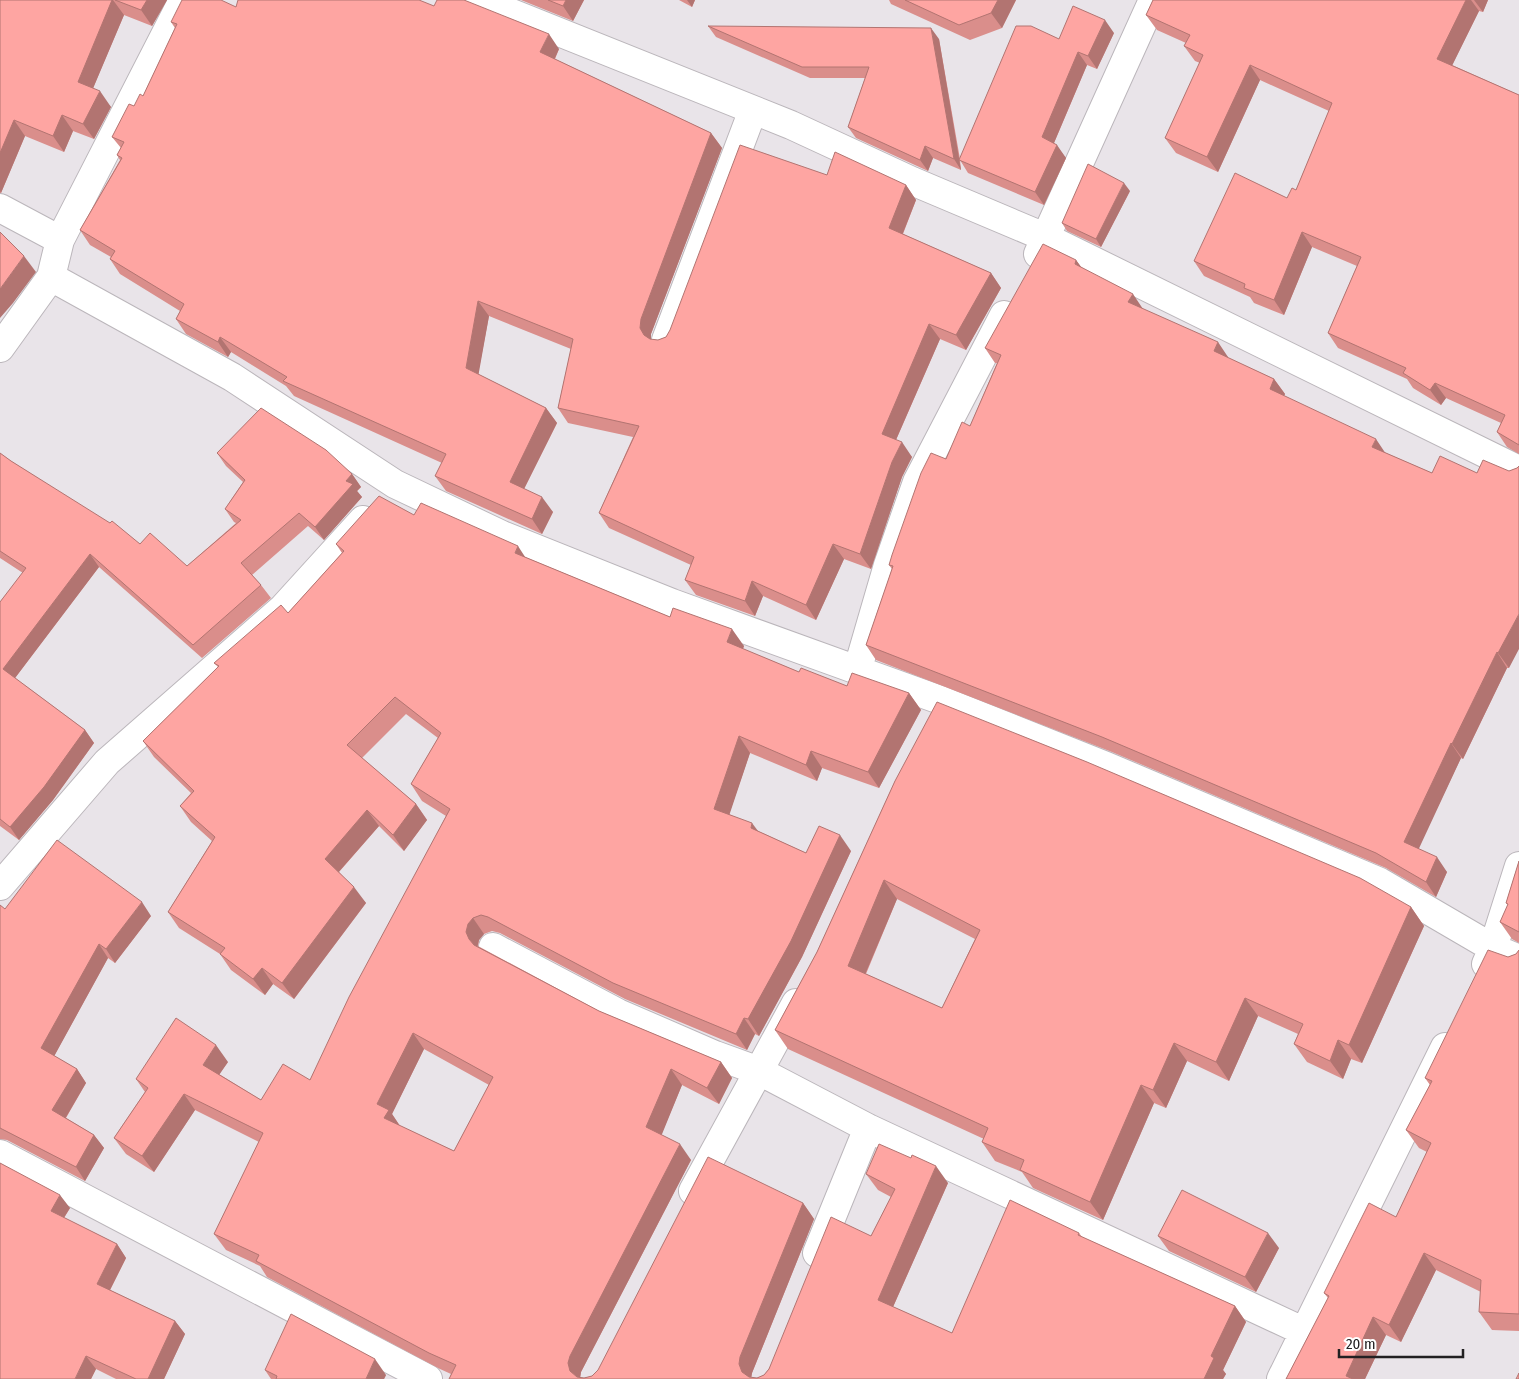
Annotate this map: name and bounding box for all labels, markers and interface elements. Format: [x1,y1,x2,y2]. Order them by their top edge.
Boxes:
scale bar [1339,1326,1463,1358]
text: 20 m [1346,1335,1376,1353]

